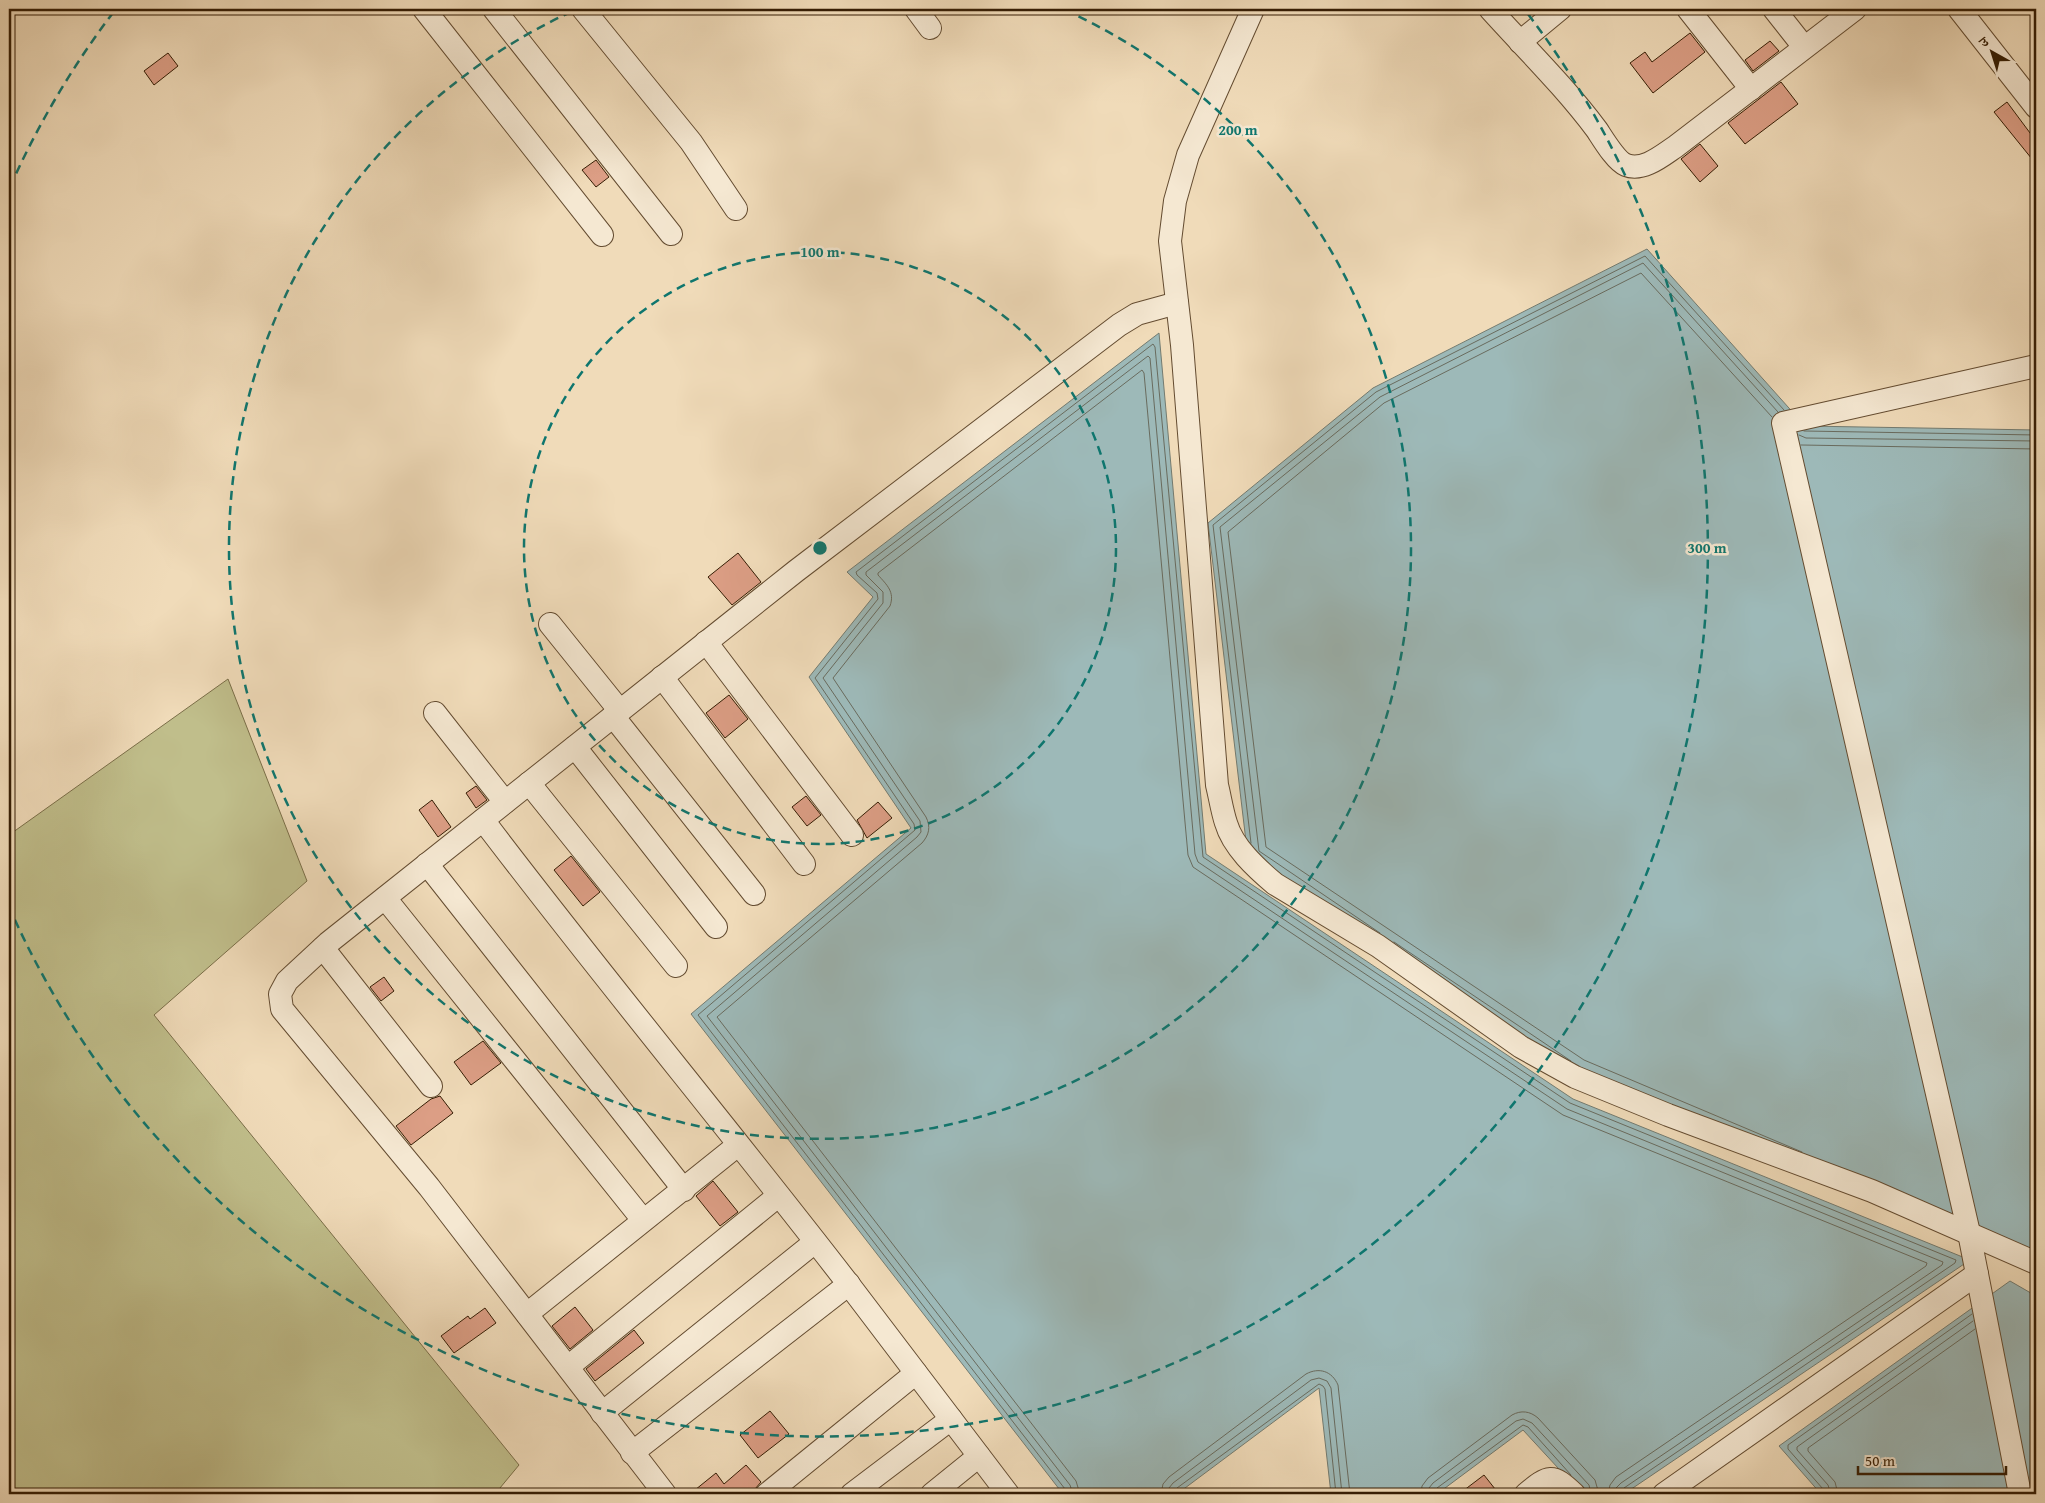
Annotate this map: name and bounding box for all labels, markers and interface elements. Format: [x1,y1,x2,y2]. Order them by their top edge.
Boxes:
north arrow [1968,28,2018,78]
text: उ [1974,31,1994,53]
text: 200 m [1218,119,1258,140]
text: 100 m [800,241,840,262]
text: 300 m [1687,537,1727,558]
centre of rings [811,539,829,557]
scale bar [1858,1443,2005,1475]
text: 50 m [1865,1450,1896,1471]

